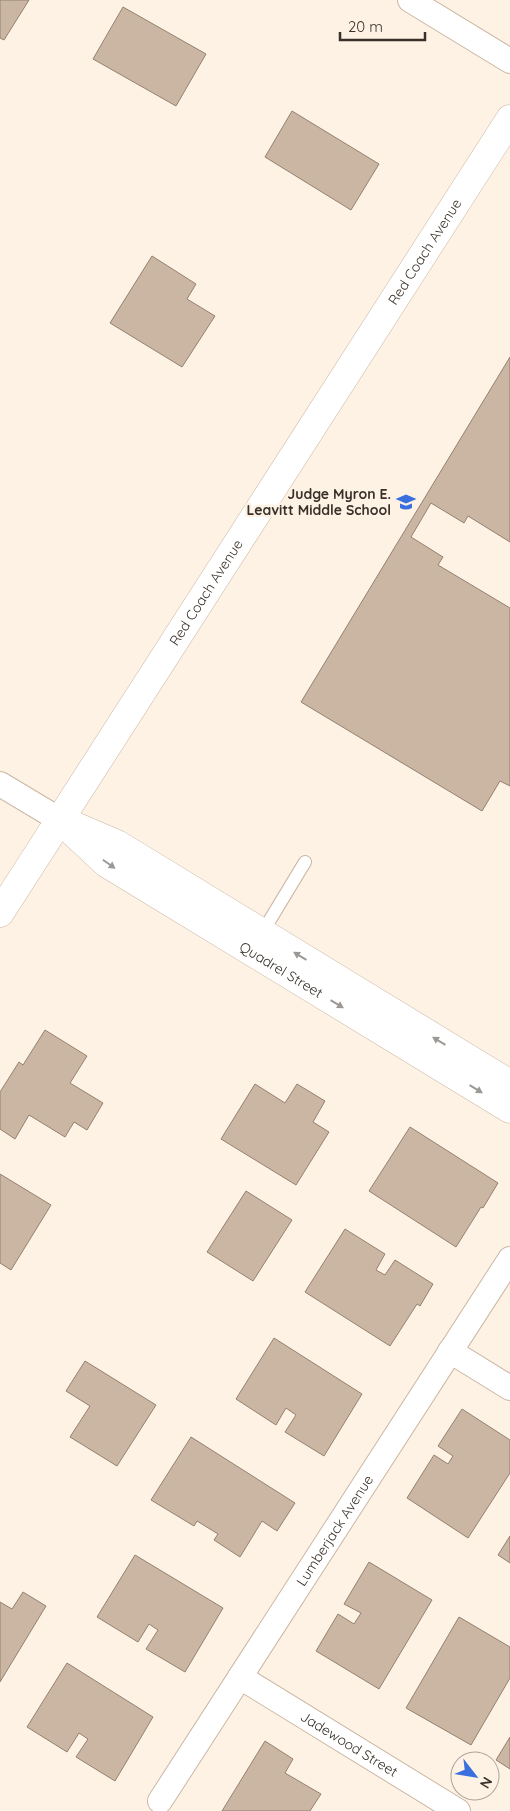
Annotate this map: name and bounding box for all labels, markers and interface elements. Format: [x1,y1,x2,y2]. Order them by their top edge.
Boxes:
scale bar [340,10,425,42]
text: 20 m [348,17,383,36]
street label: Red Coach Avenue [384,195,466,308]
place label: Judge Myron E. Leavitt Middle School [246,485,391,519]
school or university icon: Judge Myron E. Leavitt Middle School [395,491,417,513]
street label: Red Coach Avenue [165,536,247,649]
one-way arrow [102,859,116,869]
street label: Quadrel Street [236,937,326,1002]
one-way arrow [293,951,307,960]
one-way arrow [330,999,344,1009]
one-way arrow [432,1036,445,1045]
one-way arrow [469,1084,482,1093]
street label: Lumberjack Avenue [292,1472,377,1589]
street label: Jadewood Street [297,1707,401,1781]
north arrow [450,1751,500,1801]
text: N [476,1774,497,1792]

